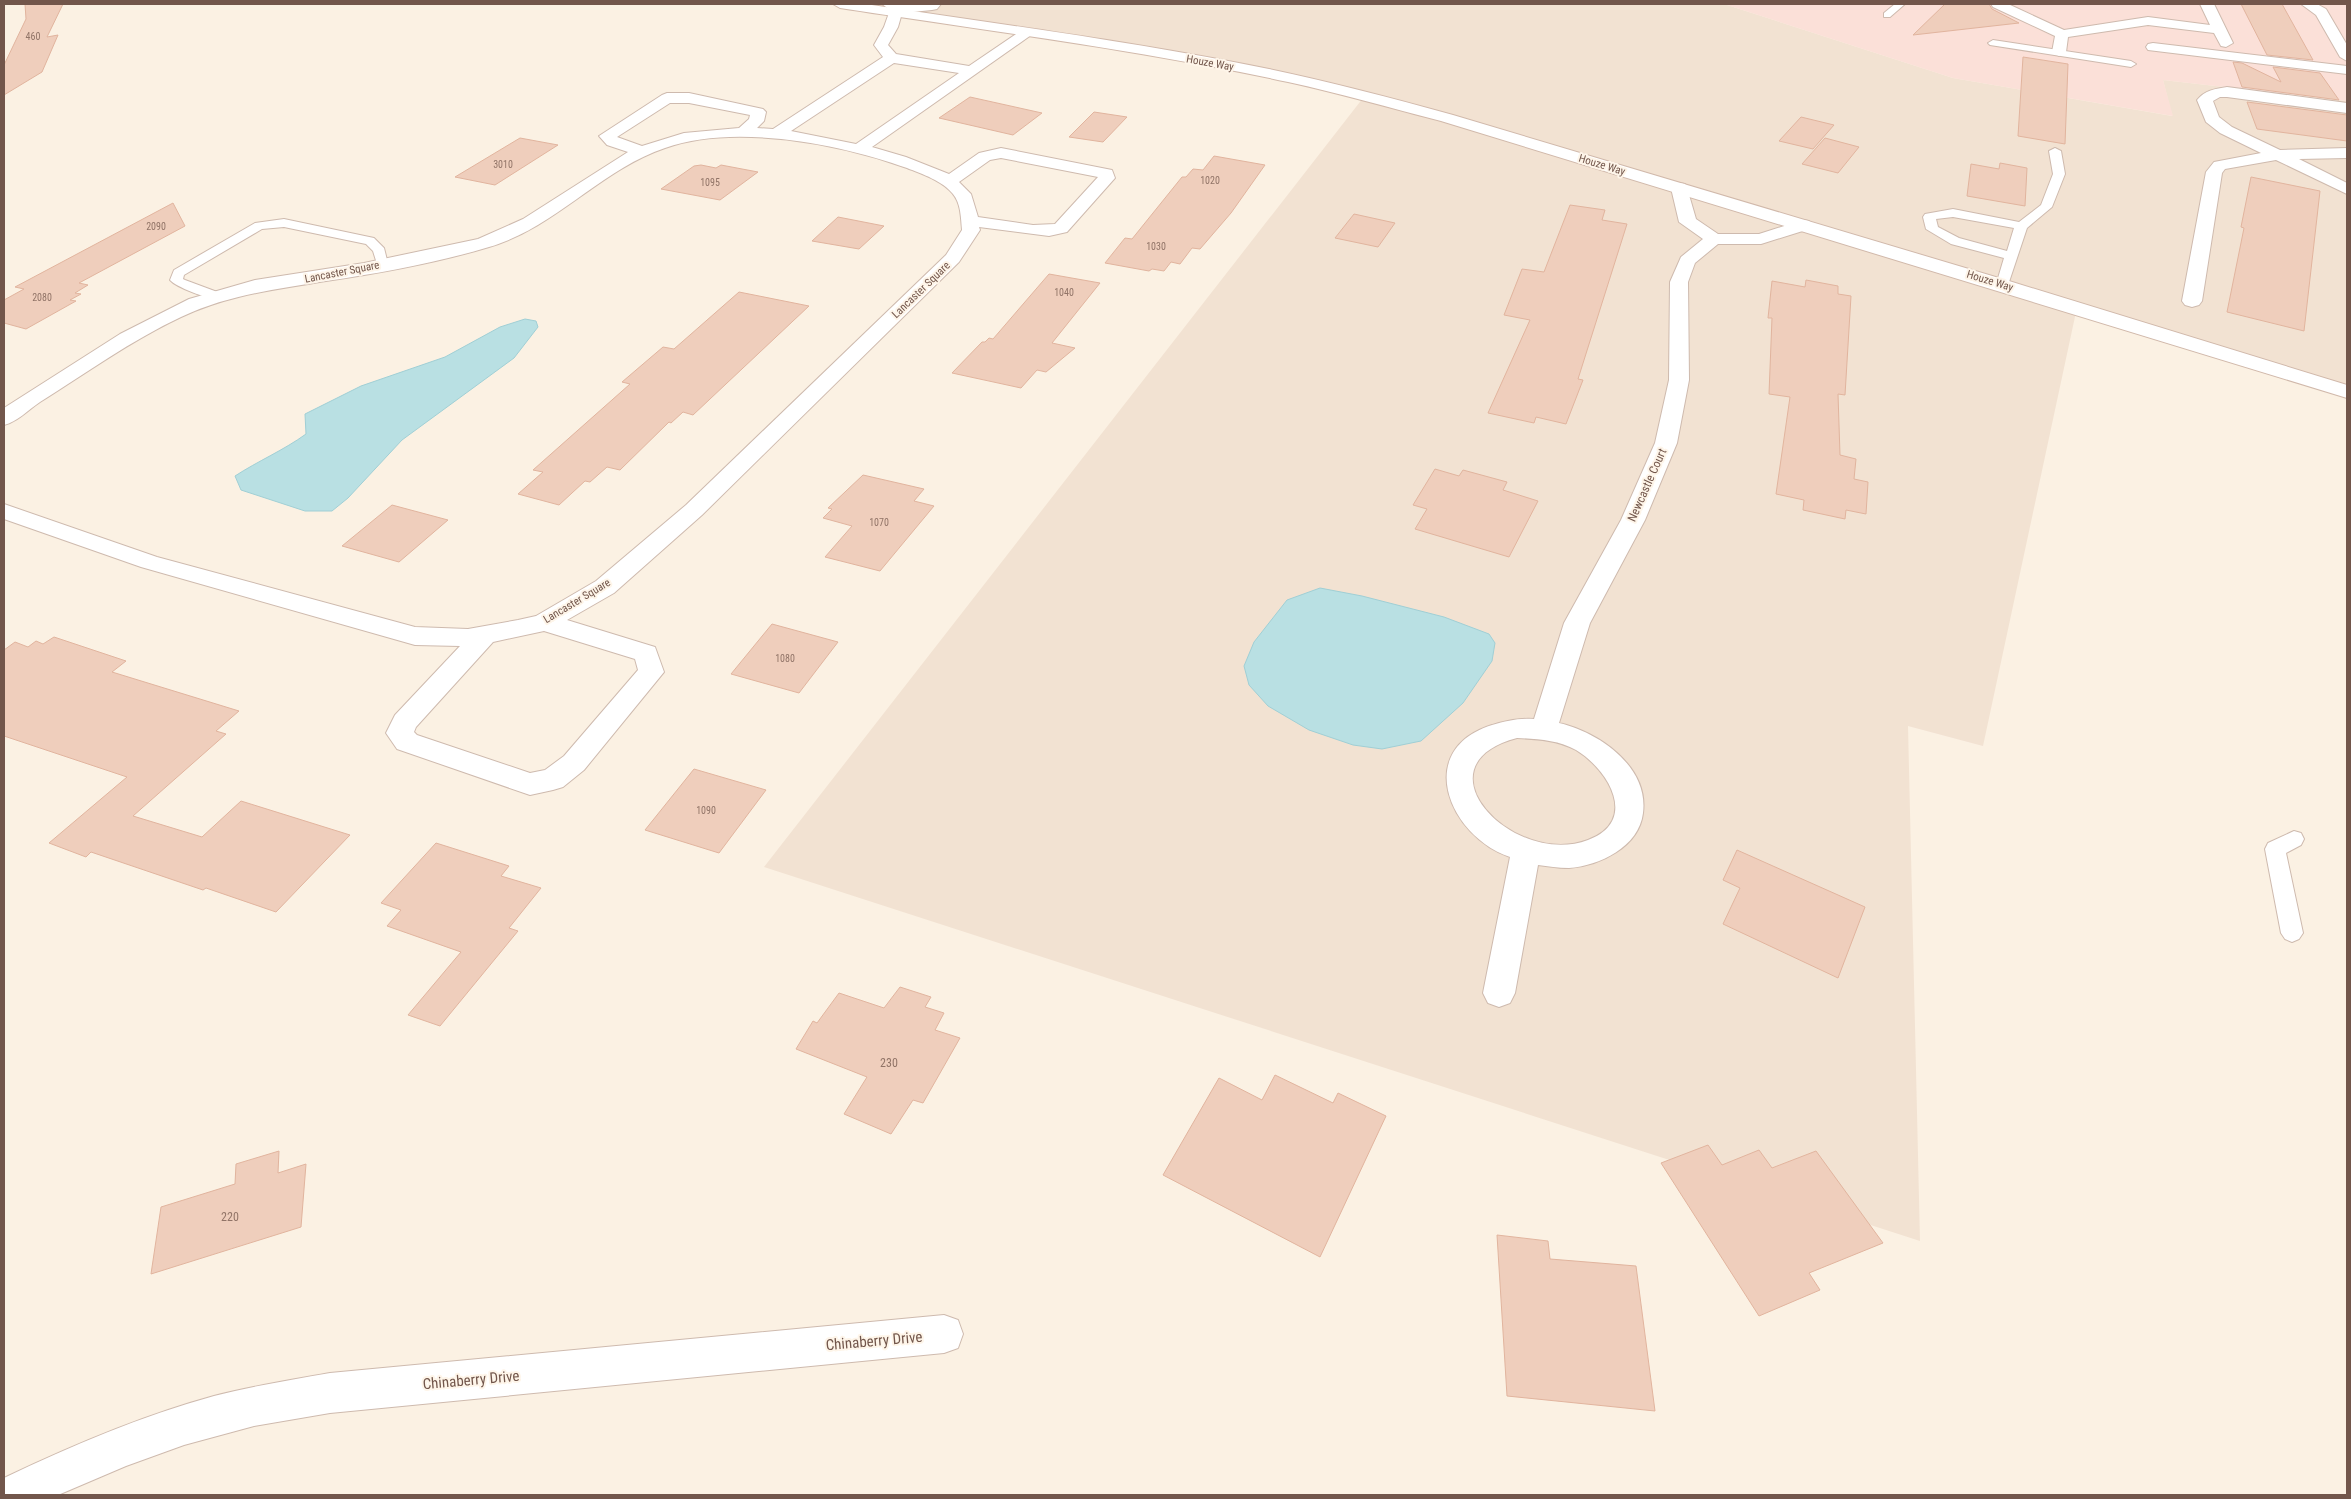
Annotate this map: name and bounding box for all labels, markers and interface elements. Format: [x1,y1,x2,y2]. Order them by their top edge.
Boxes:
house number: 460 [26,31,40,42]
street label: Houze Way [1185,52,1235,74]
street label: Houze Way [1577,152,1627,178]
house number: 3010 [493,159,513,170]
house number: 1020 [1200,175,1220,186]
house number: 1095 [700,177,720,188]
house number: 2090 [146,221,166,232]
house number: 1030 [1146,241,1166,252]
street label: Lancaster Square [304,258,380,286]
street label: Lancaster Square [889,259,953,321]
street label: Houze Way [1965,268,2015,294]
house number: 1040 [1054,287,1074,298]
house number: 2080 [32,292,52,303]
street label: Newcastle Court [1625,446,1670,524]
house number: 1070 [869,517,889,528]
street label: Lancaster Square [541,576,613,626]
house number: 1080 [775,653,795,664]
house number: 1090 [696,805,716,816]
house number: 230 [880,1056,898,1070]
house number: 220 [221,1210,239,1224]
street label: Chinaberry Drive [825,1328,923,1354]
street label: Chinaberry Drive [422,1367,520,1393]

